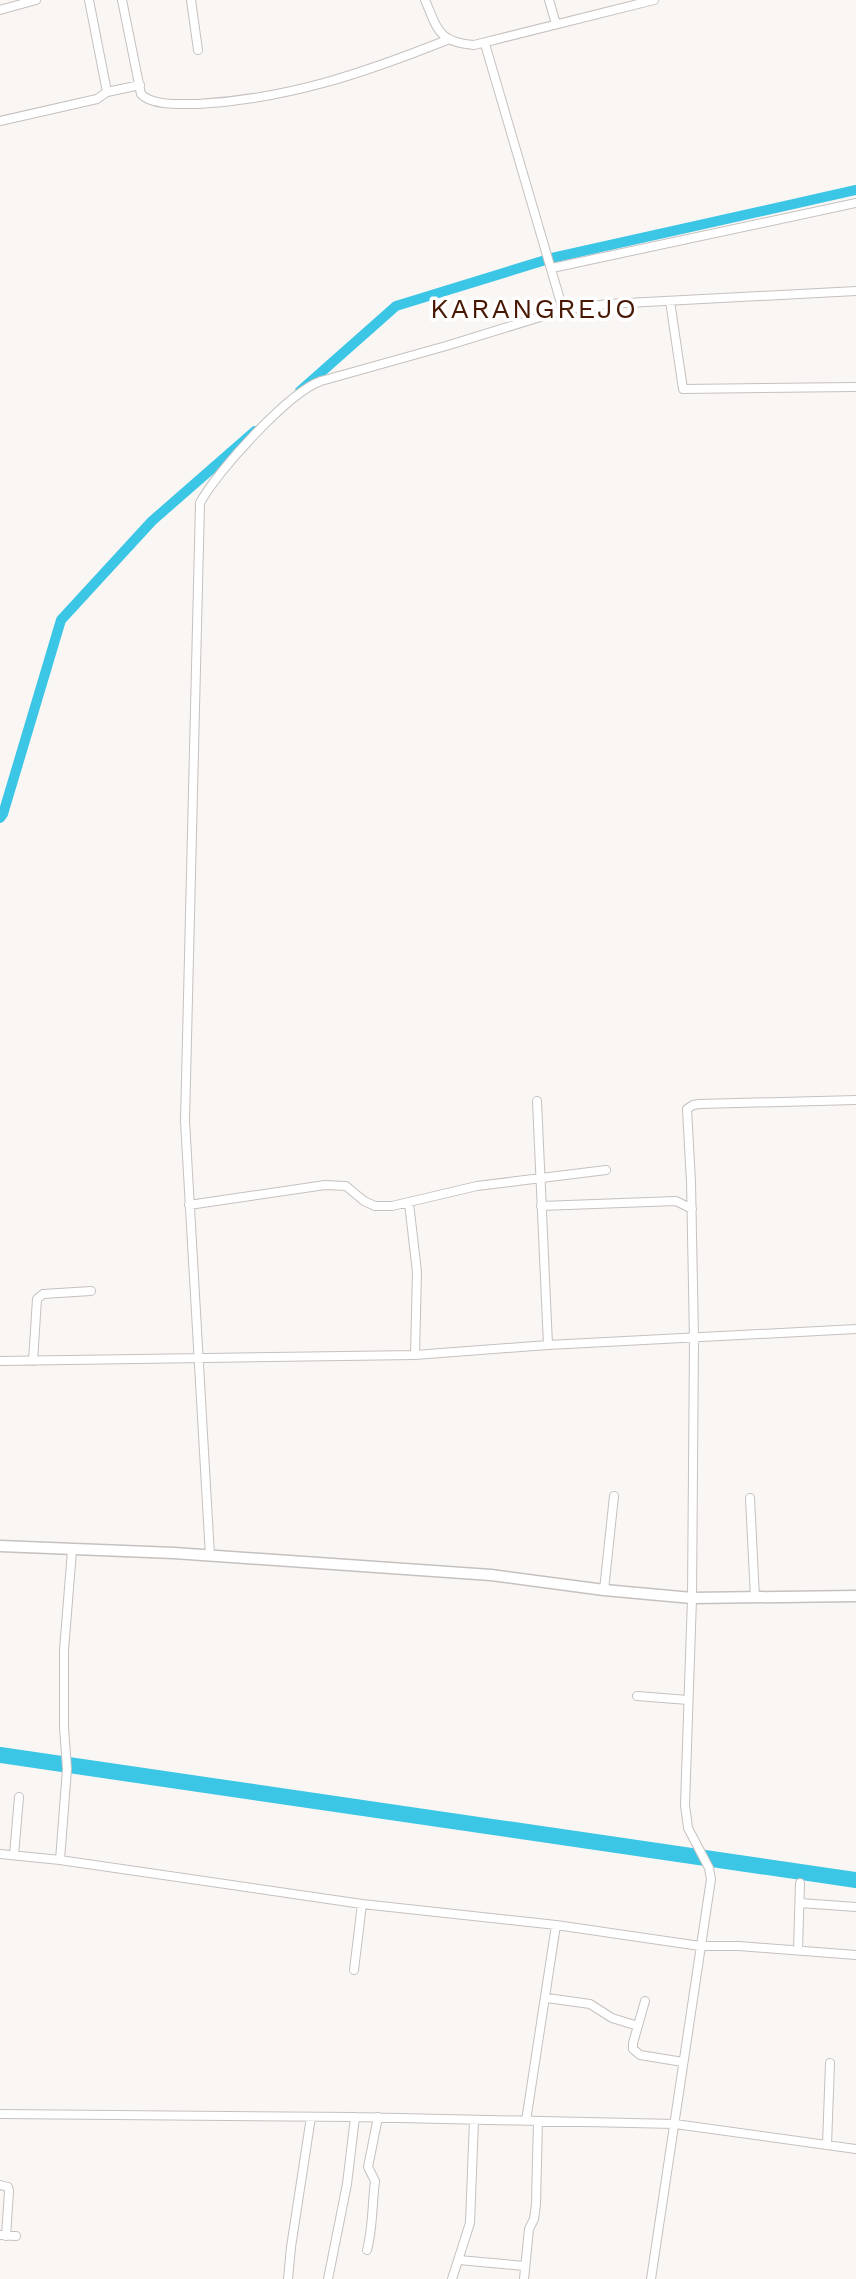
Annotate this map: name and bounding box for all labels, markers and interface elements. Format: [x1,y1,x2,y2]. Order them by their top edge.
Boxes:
district label: KARANGREJO [430,292,638,325]

